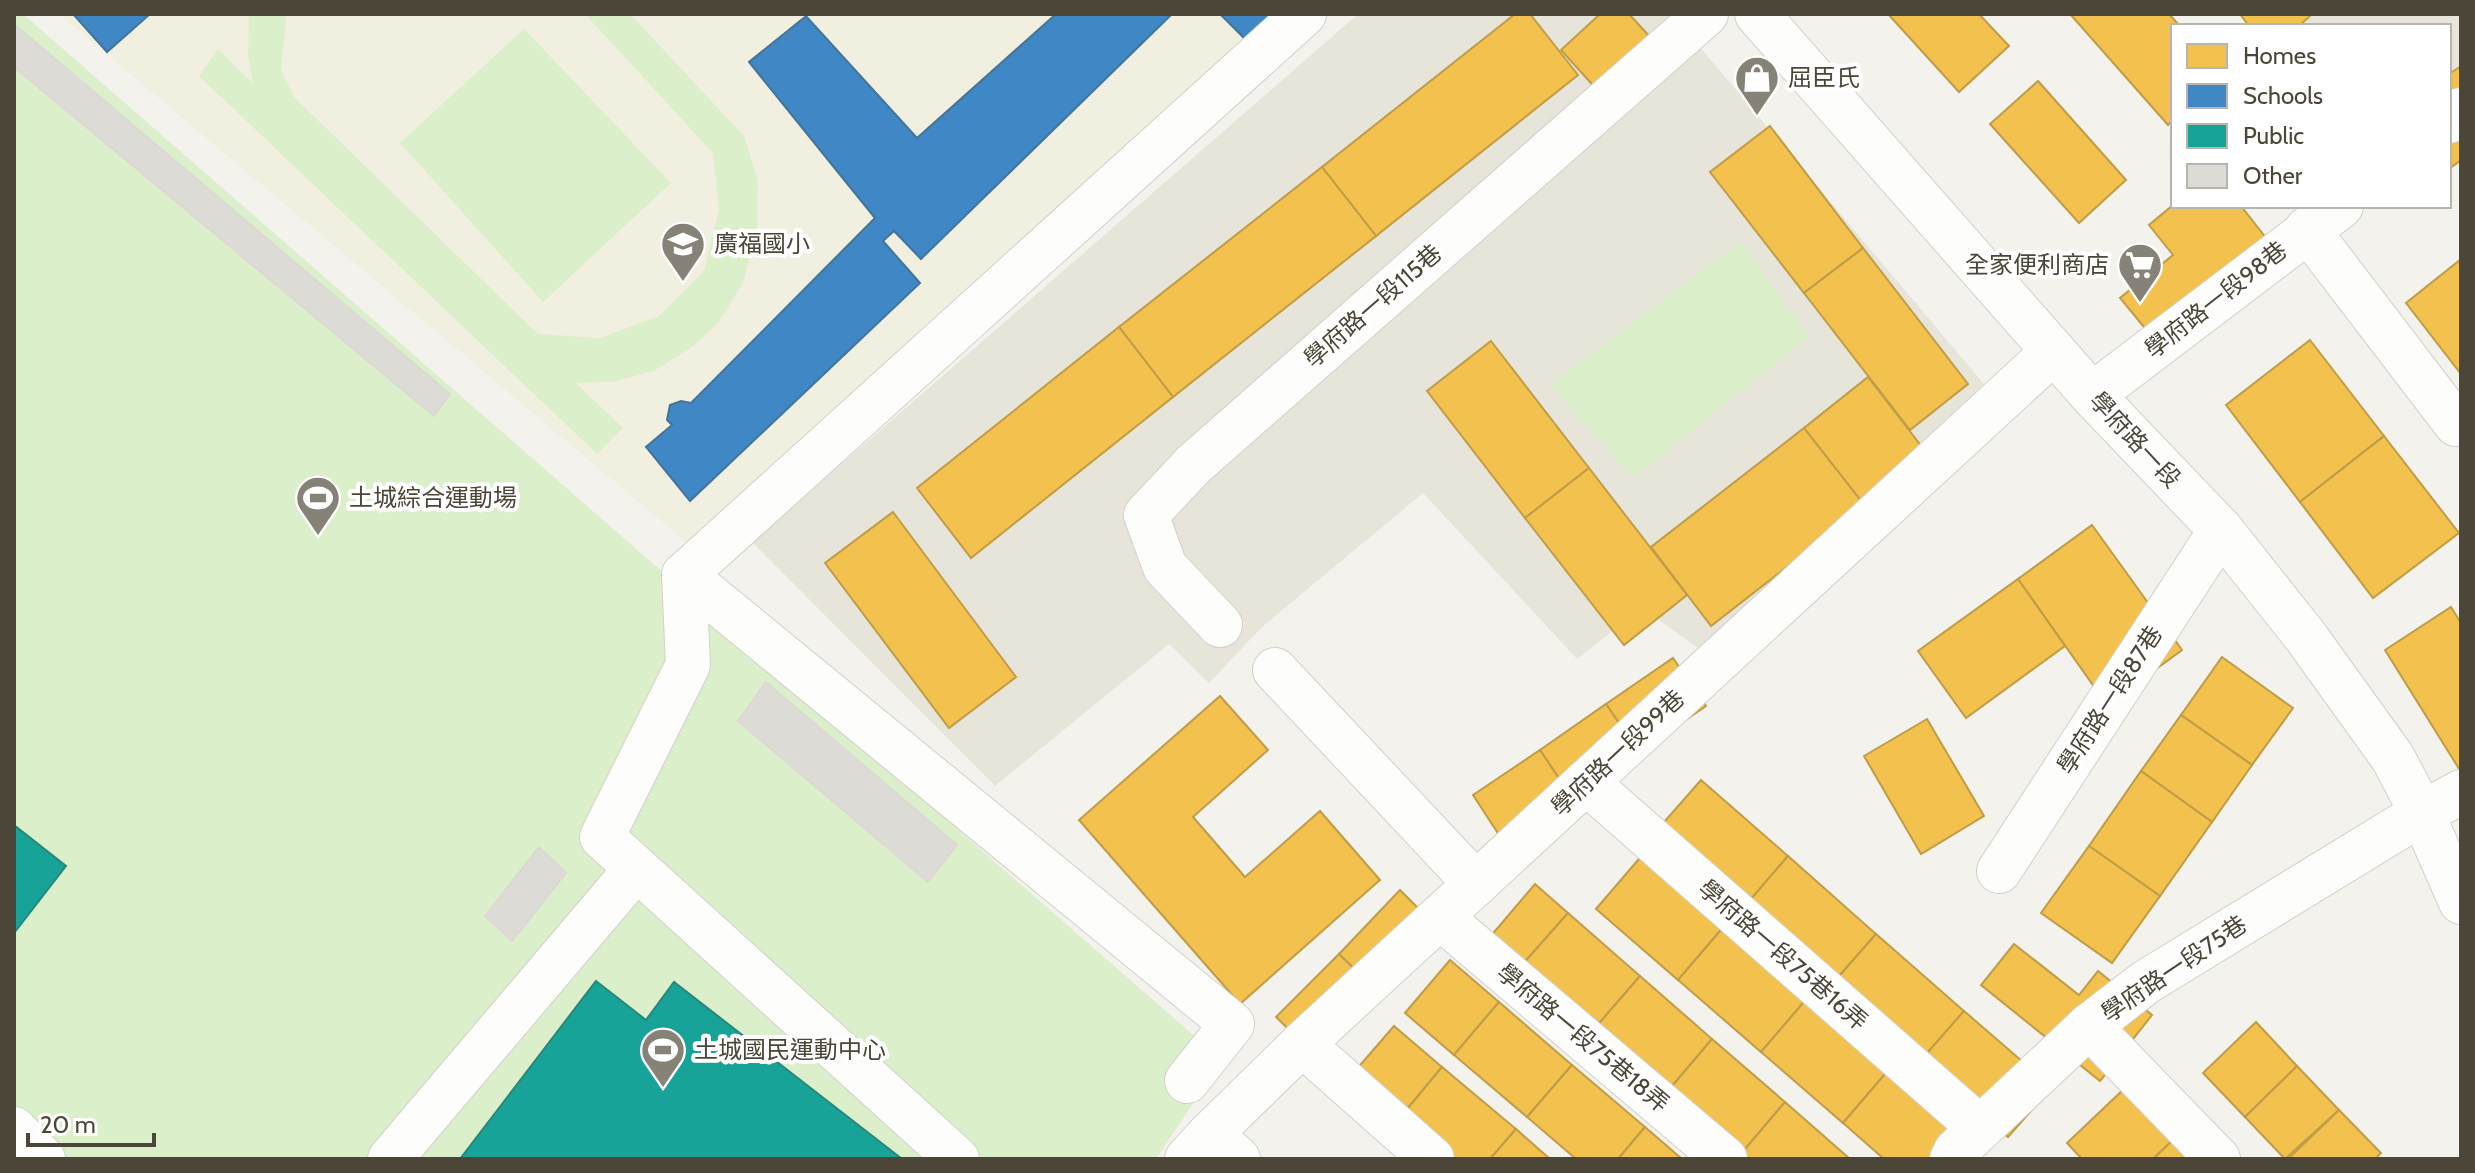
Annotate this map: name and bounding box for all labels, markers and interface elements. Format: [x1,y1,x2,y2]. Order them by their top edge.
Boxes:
legend [2171,24,2451,208]
text: Homes [2243,41,2316,70]
shop icon: 屈臣氏 [1733,54,1781,117]
place label: 屈臣氏 [1788,63,1860,92]
text: Schools [2243,81,2323,110]
text: Public [2243,121,2304,150]
text: Other [2243,161,2303,190]
school or university icon: 廣福國小 [659,220,707,283]
place label: 廣福國小 [714,229,810,258]
street label: 學府路一段98巷 [2139,235,2292,364]
street label: 學府路一段115巷 [1298,238,1447,373]
supermarket icon: 全家便利商店 [2116,241,2164,304]
place label: 全家便利商店 [1965,250,2109,279]
street label: 學府路一段 [2084,386,2187,493]
sports icon: 土城綜合運動場 [294,474,342,537]
place label: 土城綜合運動場 [349,483,517,512]
street label: 學府路一段87巷 [2051,620,2168,779]
street label: 學府路一段99巷 [1545,684,1690,822]
street label: 學府路一段75巷16弄 [1693,873,1874,1036]
street label: 學府路一段75巷 [2096,909,2252,1028]
street label: 學府路一段75巷18弄 [1491,957,1675,1118]
sports icon: 土城國民運動中心 [639,1026,687,1089]
place label: 土城國民運動中心 [694,1035,886,1064]
scale bar [28,1097,154,1147]
text: 20 m [40,1110,96,1139]

